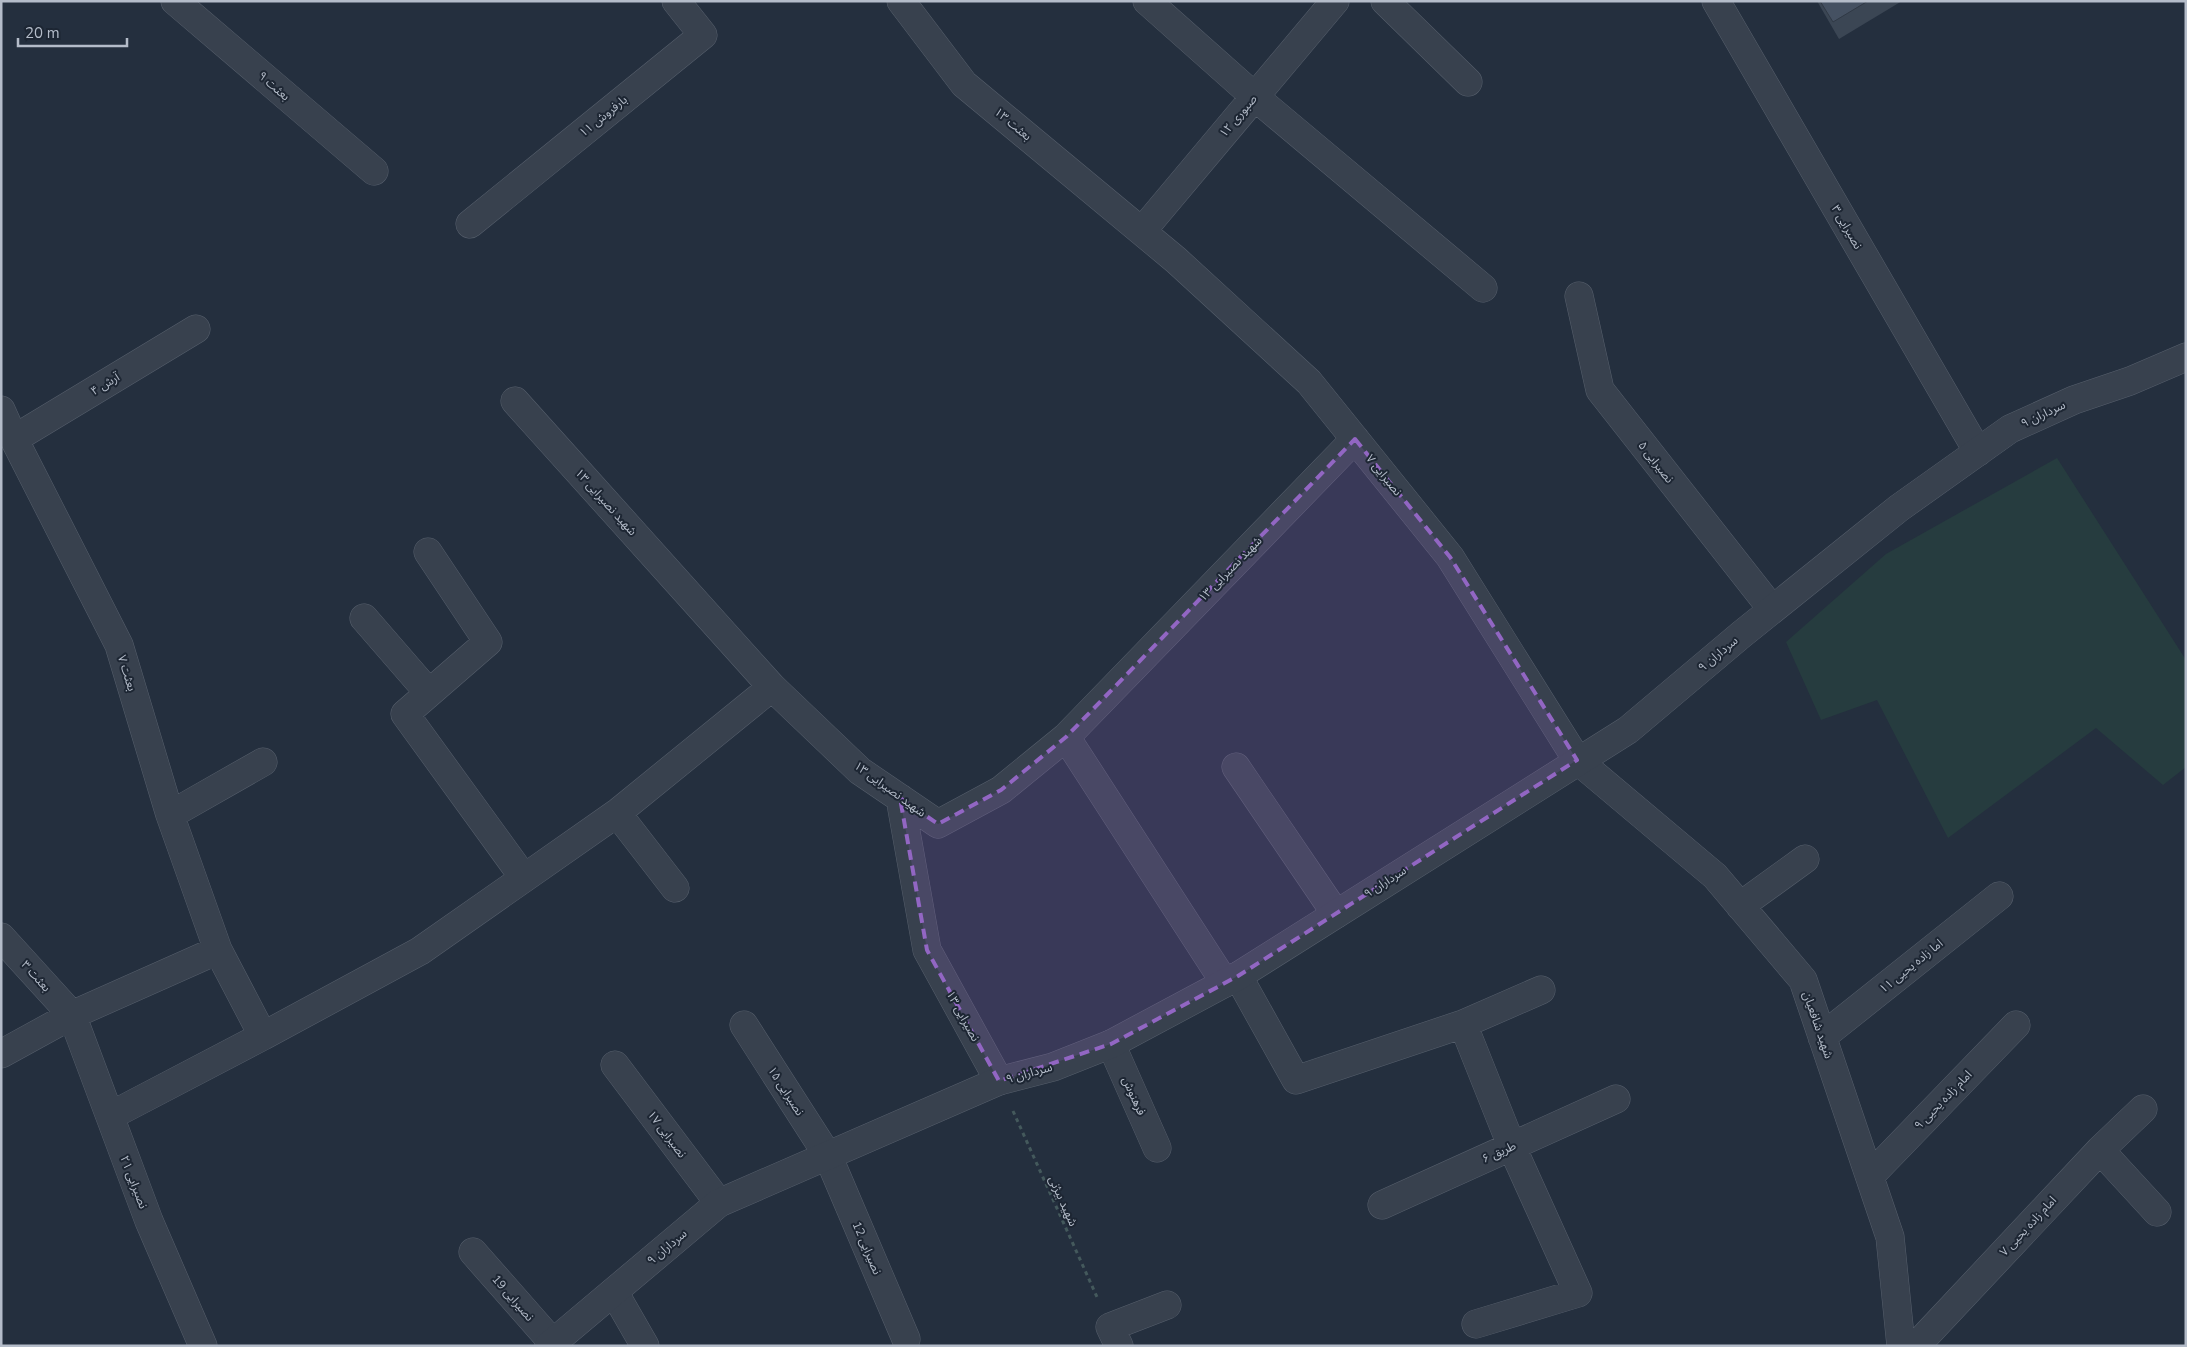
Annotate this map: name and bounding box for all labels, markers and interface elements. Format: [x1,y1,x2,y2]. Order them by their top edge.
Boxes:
scale bar [18,15,126,47]
text: 20 m [25,23,60,43]
street label: بعثت ۹ [255,68,293,104]
street label: صبوری ۱۲ [1215,91,1261,141]
street label: بارفروش ۱۱ [576,92,630,140]
street label: بعثت ۱۳ [991,104,1035,144]
street label: نصیرایی ۳ [1828,202,1866,252]
street label: آرش ۴ [87,369,123,399]
street label: سرداران ۹ [2018,397,2068,431]
street label: نصیرایی ۵ [1635,438,1677,486]
street label: نصیرایی ۷ [1362,451,1406,499]
street label: شهید نصیرایی ۱۳ [572,465,640,539]
street label: شهید نصیرایی ۱۳ [1195,533,1265,605]
street label: سرداران ۹ [1695,633,1741,675]
street label: بعثت ۷ [114,653,140,693]
street label: شهید نصیرایی ۱۳ [851,758,929,820]
street label: سرداران ۹ [1361,862,1409,902]
street label: اما زاده یحیی ۱۱ [1876,935,1946,997]
street label: بعثت ۳ [18,957,54,995]
street label: نصیرایی ۱۳ [943,988,983,1044]
street label: شهید شافعیان [1799,989,1837,1061]
street label: سرداران ۹ [1004,1059,1054,1087]
street label: نصیرایی ۱۵ [764,1063,808,1119]
street label: امام زاده یحیی ۹ [1911,1067,1976,1134]
street label: فرهنوش [1118,1074,1150,1118]
street label: نصیرایی ۱۷ [644,1107,690,1161]
street label: طریق ۶ [1479,1137,1519,1167]
street label: نصیرایی ۲۱ [117,1153,151,1211]
street label: شهید بیژنی [1045,1173,1081,1229]
street label: امام زاده یحیی ۷ [1996,1192,2061,1260]
street label: نصیرایی 12 [849,1219,885,1277]
street label: سرداران ۹ [644,1226,690,1268]
street label: نصیرایی 19 [488,1272,538,1324]

